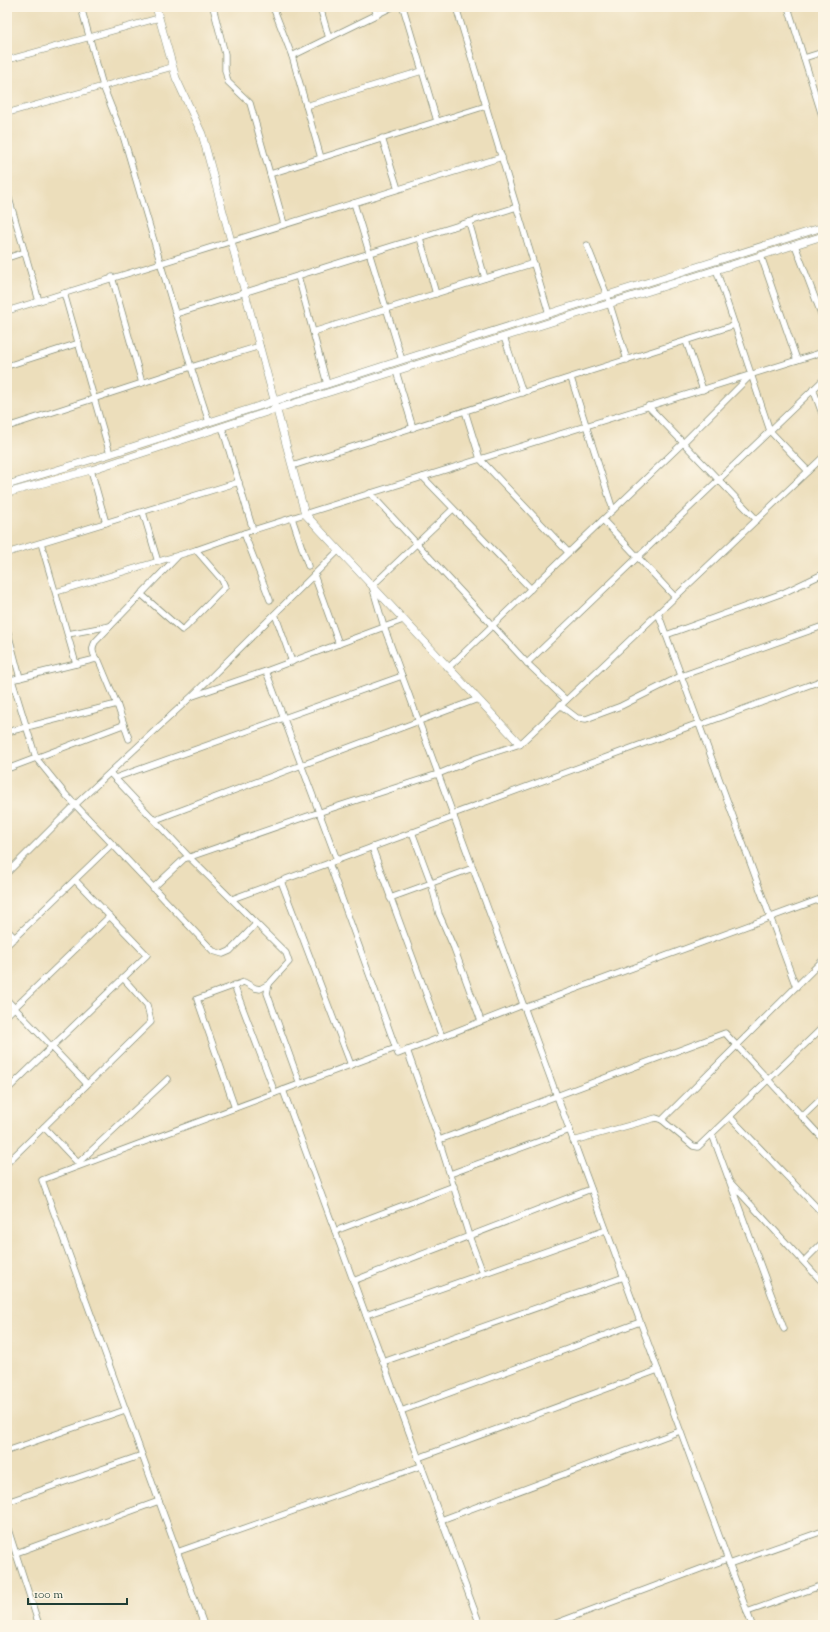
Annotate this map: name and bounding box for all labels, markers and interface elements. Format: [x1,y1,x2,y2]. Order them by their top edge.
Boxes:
scale bar [28,1580,127,1606]
text: 100 m [34,1586,63,1604]

